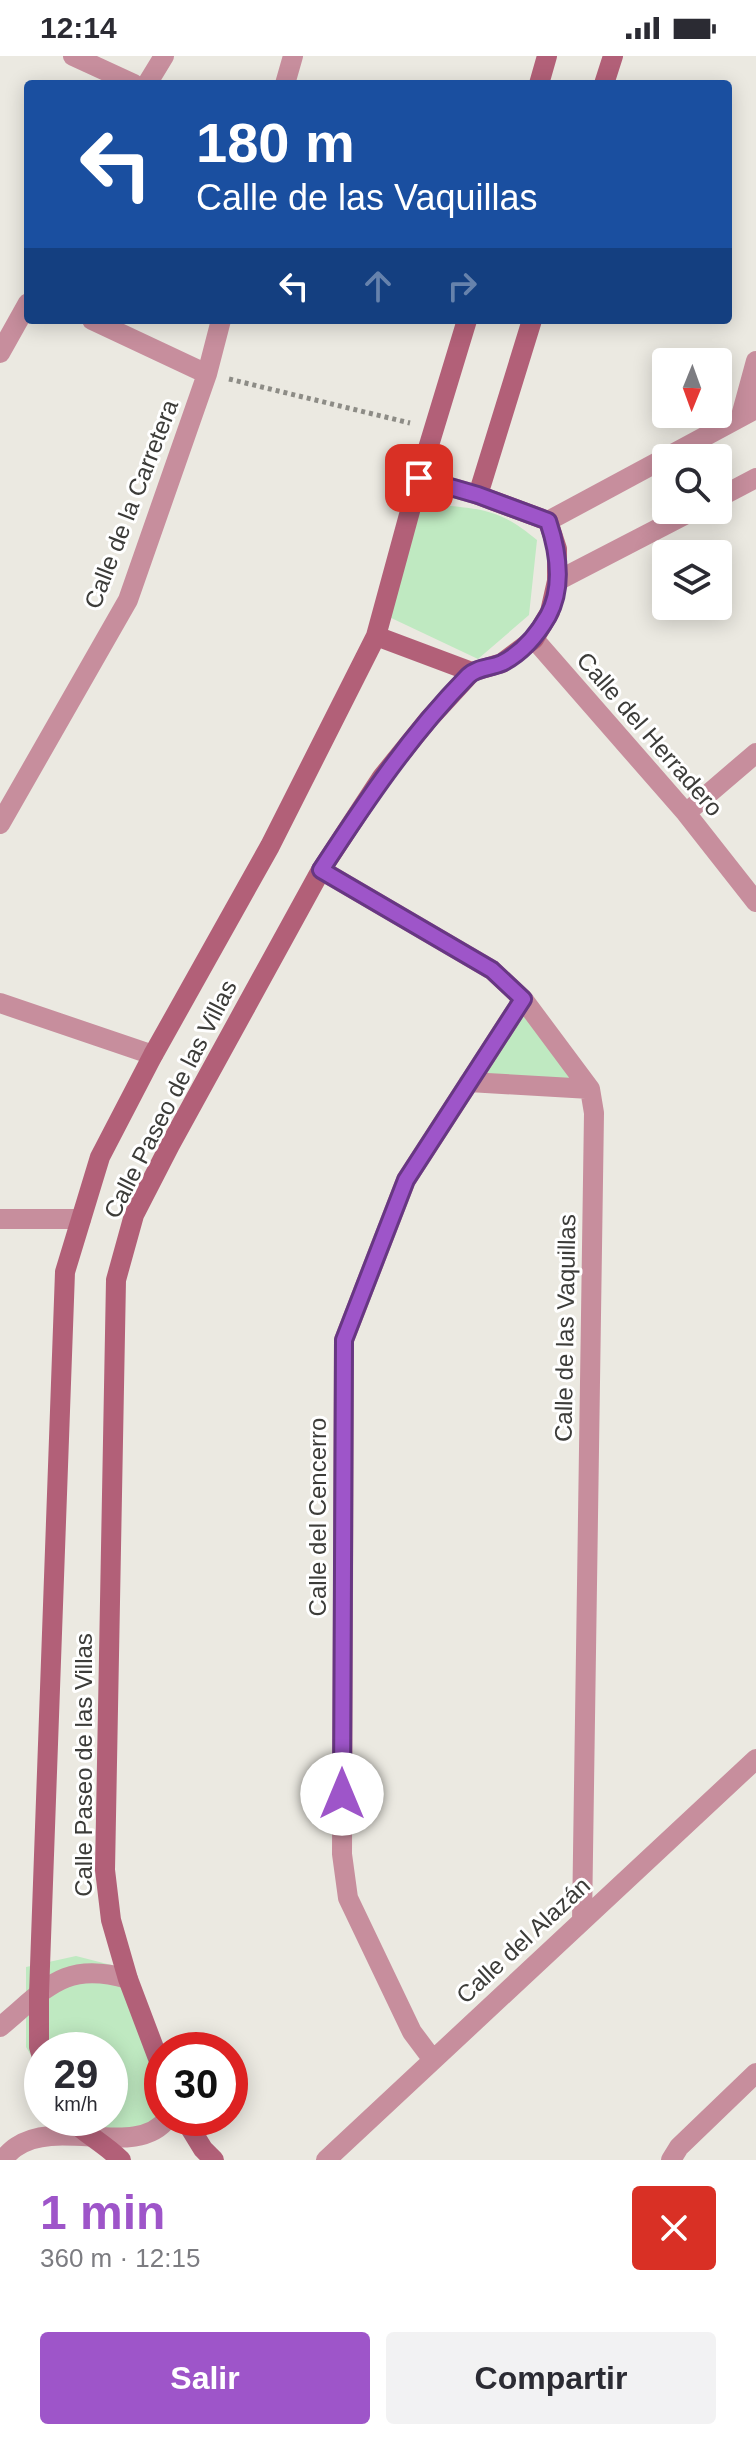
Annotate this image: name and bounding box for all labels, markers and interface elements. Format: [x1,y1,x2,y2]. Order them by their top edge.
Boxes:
text: 12:14 [40,11,117,44]
text: 180 m [196,111,355,174]
icon: left [64,112,168,216]
text: Calle de las Vaquillas [196,177,538,218]
icon: left [272,264,316,308]
icon: ahead [356,264,400,308]
icon: right [440,264,484,308]
north arrow [652,348,732,428]
map controls [652,348,732,620]
street label: Calle de la Carretera [79,395,184,612]
pin [385,444,453,512]
button: search [652,444,732,524]
icon: arrive [397,456,441,500]
button: layers [652,540,732,620]
street label: Calle del Herradero [572,647,728,821]
street label: Calle Paseo de las Villas [98,975,242,1223]
street label: Calle de las Vaquillas [550,1214,580,1442]
street label: Calle del Cencerro [304,1418,331,1616]
street label: Calle Paseo de las Villas [70,1633,97,1897]
position arrow [300,1752,384,1836]
street label: Calle del Alazán [451,1871,595,2009]
speed limit sign: 30 [144,2032,248,2136]
text: 29 [54,2052,98,2096]
text: km/h [54,2093,98,2115]
text: 1 min [40,2186,165,2239]
button: close [632,2186,716,2270]
text: 360 m · 12:15 [40,2243,200,2273]
button: Salir [40,2332,370,2424]
button: Compartir [386,2332,716,2424]

